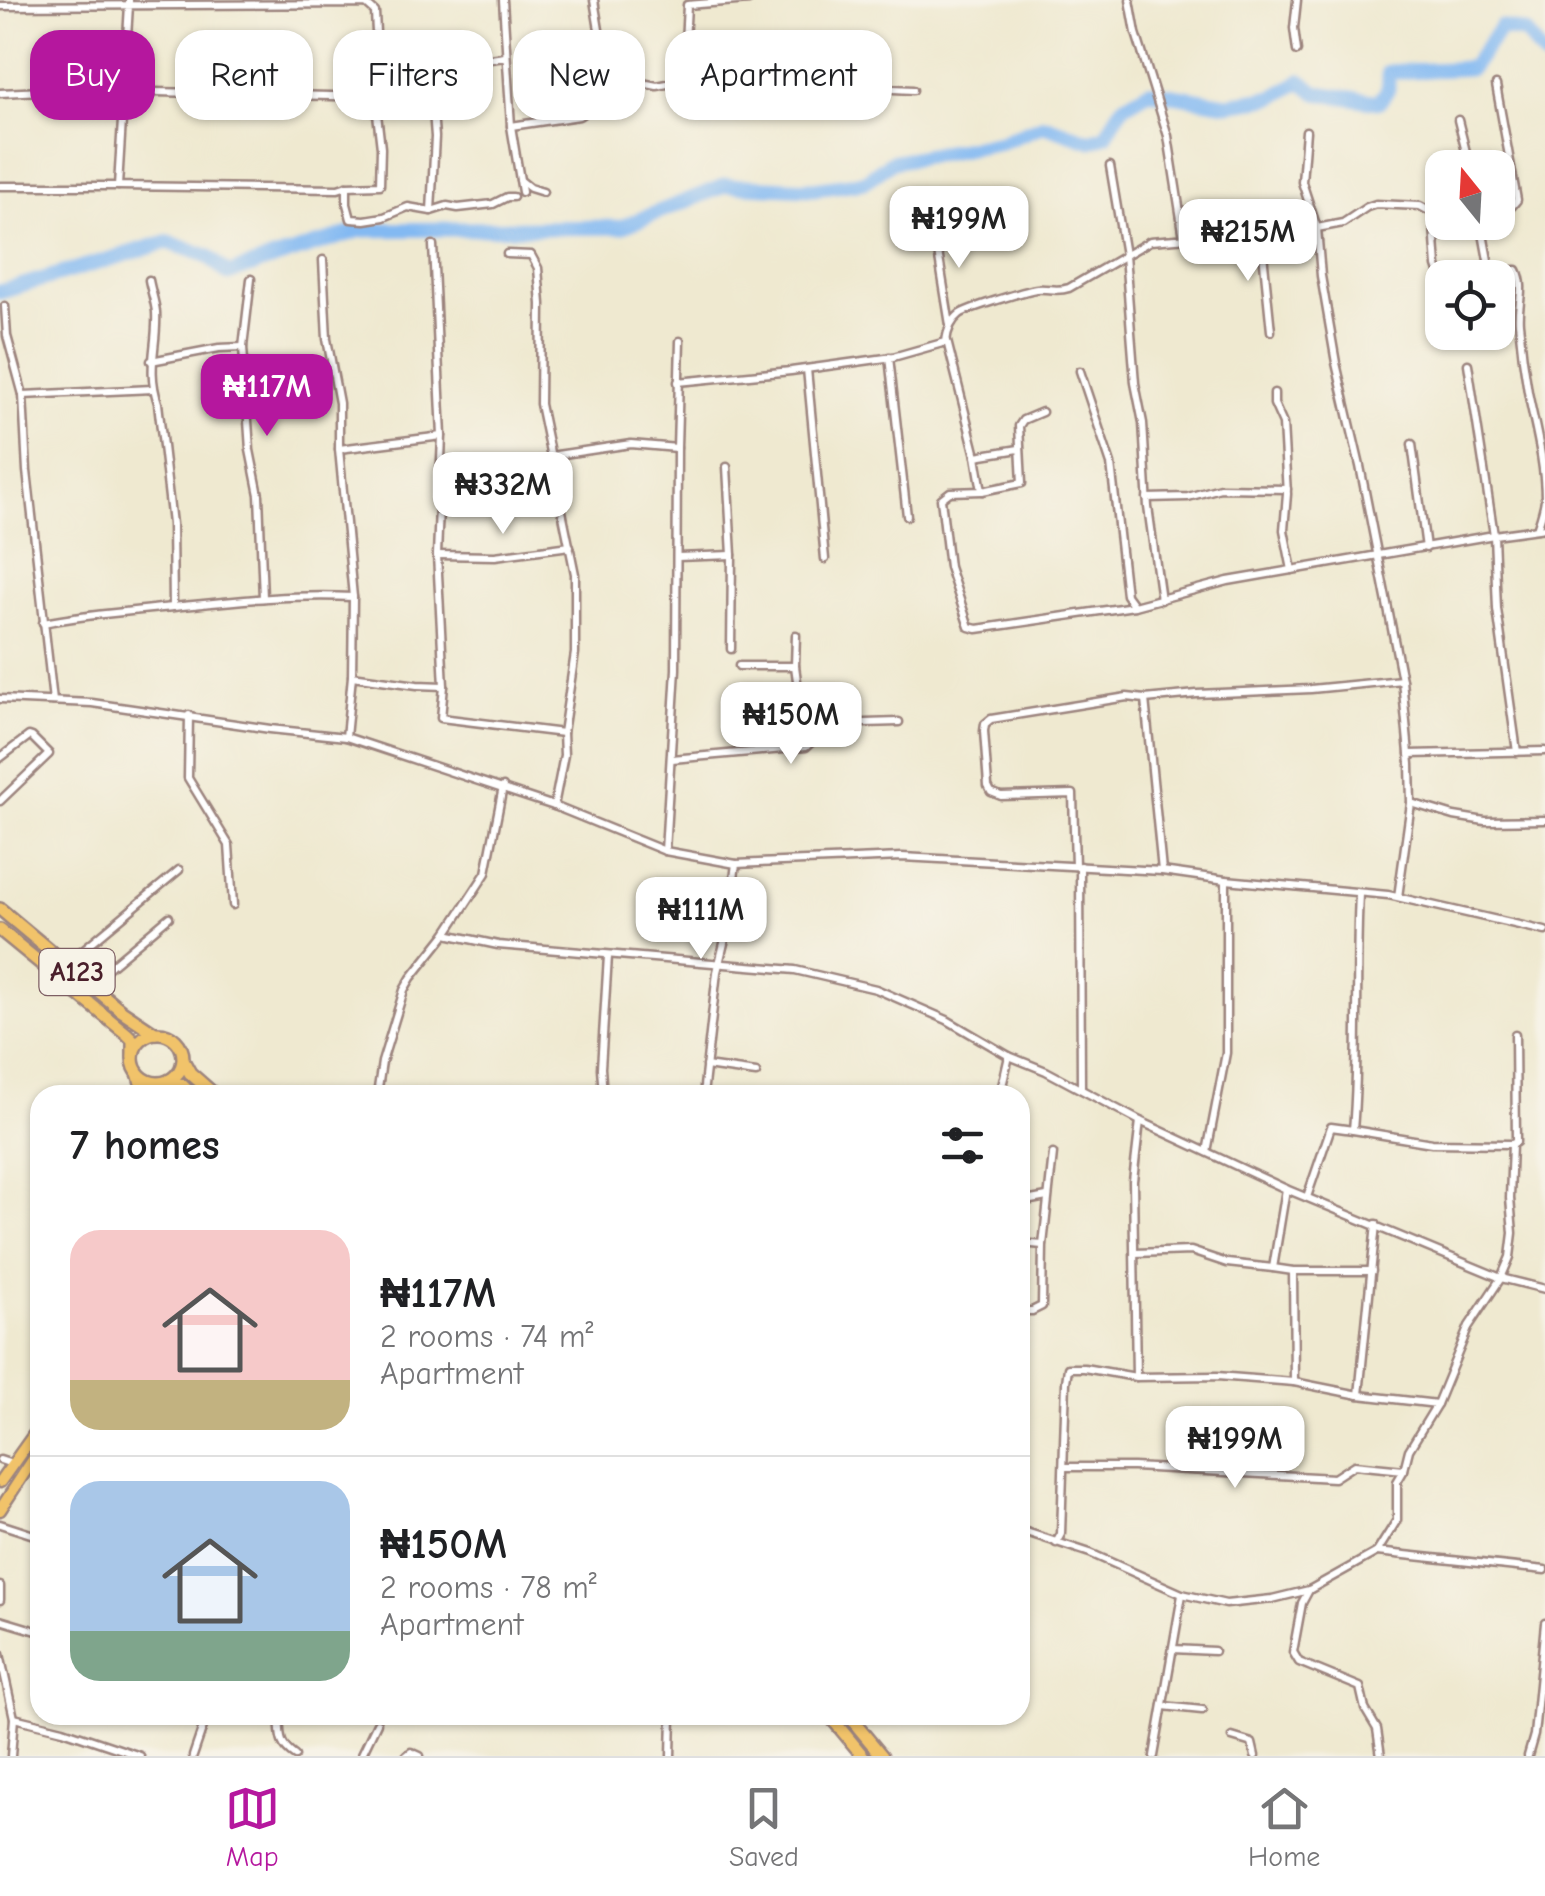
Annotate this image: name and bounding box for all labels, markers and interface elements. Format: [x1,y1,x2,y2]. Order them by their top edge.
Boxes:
chip: Buy [30,30,155,120]
chip: Rent [175,30,313,120]
chip: Filters [333,30,493,120]
chip: New [513,30,645,120]
chip: Apartment [665,30,892,120]
north arrow [1425,150,1515,240]
map controls [1425,150,1515,350]
pin: ₦199M [889,186,1029,271]
pin: ₦215M [1178,199,1318,284]
text: ₦199M [912,200,1006,237]
text: ₦215M [1201,213,1295,250]
button: locate [1425,260,1515,350]
pin: ₦117M [197,354,337,439]
text: ₦117M [223,368,311,405]
pin: ₦332M [433,452,573,537]
text: ₦332M [455,466,551,503]
pin: ₦150M [721,682,861,767]
text: ₦150M [743,696,839,733]
pin: ₦111M [631,877,771,962]
text: ₦111M [658,891,744,928]
road number: A123 [40,949,114,995]
icon: filters [935,1118,990,1173]
text: 7 homes [70,1121,220,1170]
text: ₦117M [380,1269,496,1318]
icon: home [150,1270,270,1390]
text: 2 rooms · 74 m² [380,1318,593,1355]
text: Apartment [380,1355,523,1392]
pin: ₦199M [1165,1406,1305,1491]
text: ₦199M [1188,1420,1282,1457]
text: ₦150M [380,1520,507,1569]
icon: home [150,1521,270,1641]
text: 2 rooms · 78 m² [380,1569,597,1606]
text: Apartment [380,1606,523,1643]
tab: Map [225,1781,280,1873]
tab: Saved [729,1781,799,1873]
tab: Home [1248,1781,1320,1873]

